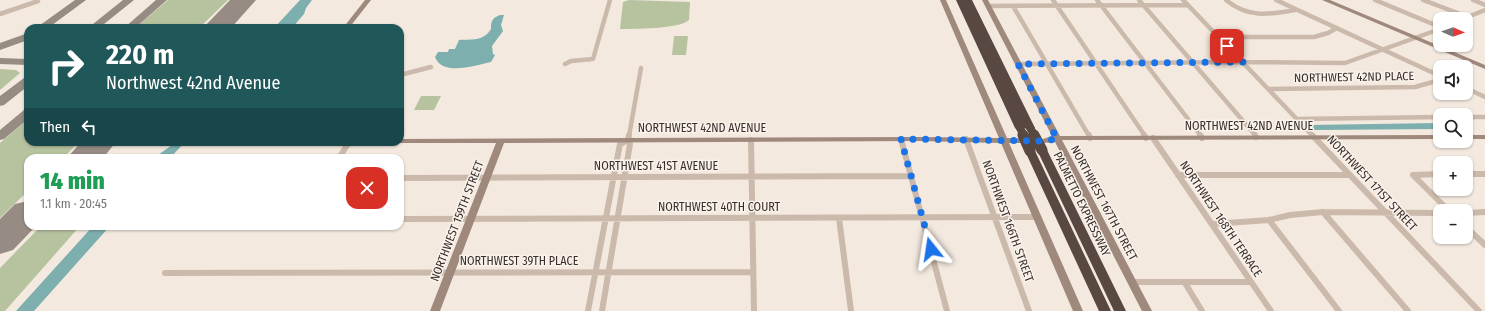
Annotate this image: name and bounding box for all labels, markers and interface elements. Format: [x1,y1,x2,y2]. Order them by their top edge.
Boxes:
north arrow [1433,12,1473,52]
map controls [1433,12,1473,244]
pin [1210,29,1244,63]
icon: arrive [1216,35,1238,57]
text: 220 m [106,38,174,71]
icon: right [40,40,92,92]
button: sound [1433,60,1473,100]
street label: NORTHWEST 42ND PLACE [1294,69,1414,85]
text: Northwest 42nd Avenue [106,72,280,94]
button: search [1433,108,1473,148]
icon: left [78,116,100,138]
text: Then [40,118,70,136]
street label: NORTHWEST 42ND AVENUE [1185,119,1314,133]
street label: NORTHWEST 42ND AVENUE [638,121,767,135]
street label: NORTHWEST 171ST STREET [1324,132,1420,234]
street label: NORTHWEST 167TH STREET [1068,143,1140,263]
street label: PALMETTO EXPRESSWAY [1051,150,1113,258]
button: + [1433,156,1473,196]
street label: NORTHWEST 159TH STREET [427,158,487,283]
street label: NORTHWEST 166TH STREET [979,158,1037,284]
street label: NORTHWEST 168TH TERRACE [1177,158,1265,280]
street label: NORTHWEST 41ST AVENUE [594,159,719,173]
text: 14 min [40,167,105,195]
button: close [346,167,388,209]
text: 1.1 km · 20:45 [40,196,107,211]
street label: NORTHWEST 40TH COURT [658,200,781,214]
button: − [1433,204,1473,244]
position arrow [910,228,952,270]
street label: NORTHWEST 39TH PLACE [460,254,579,268]

